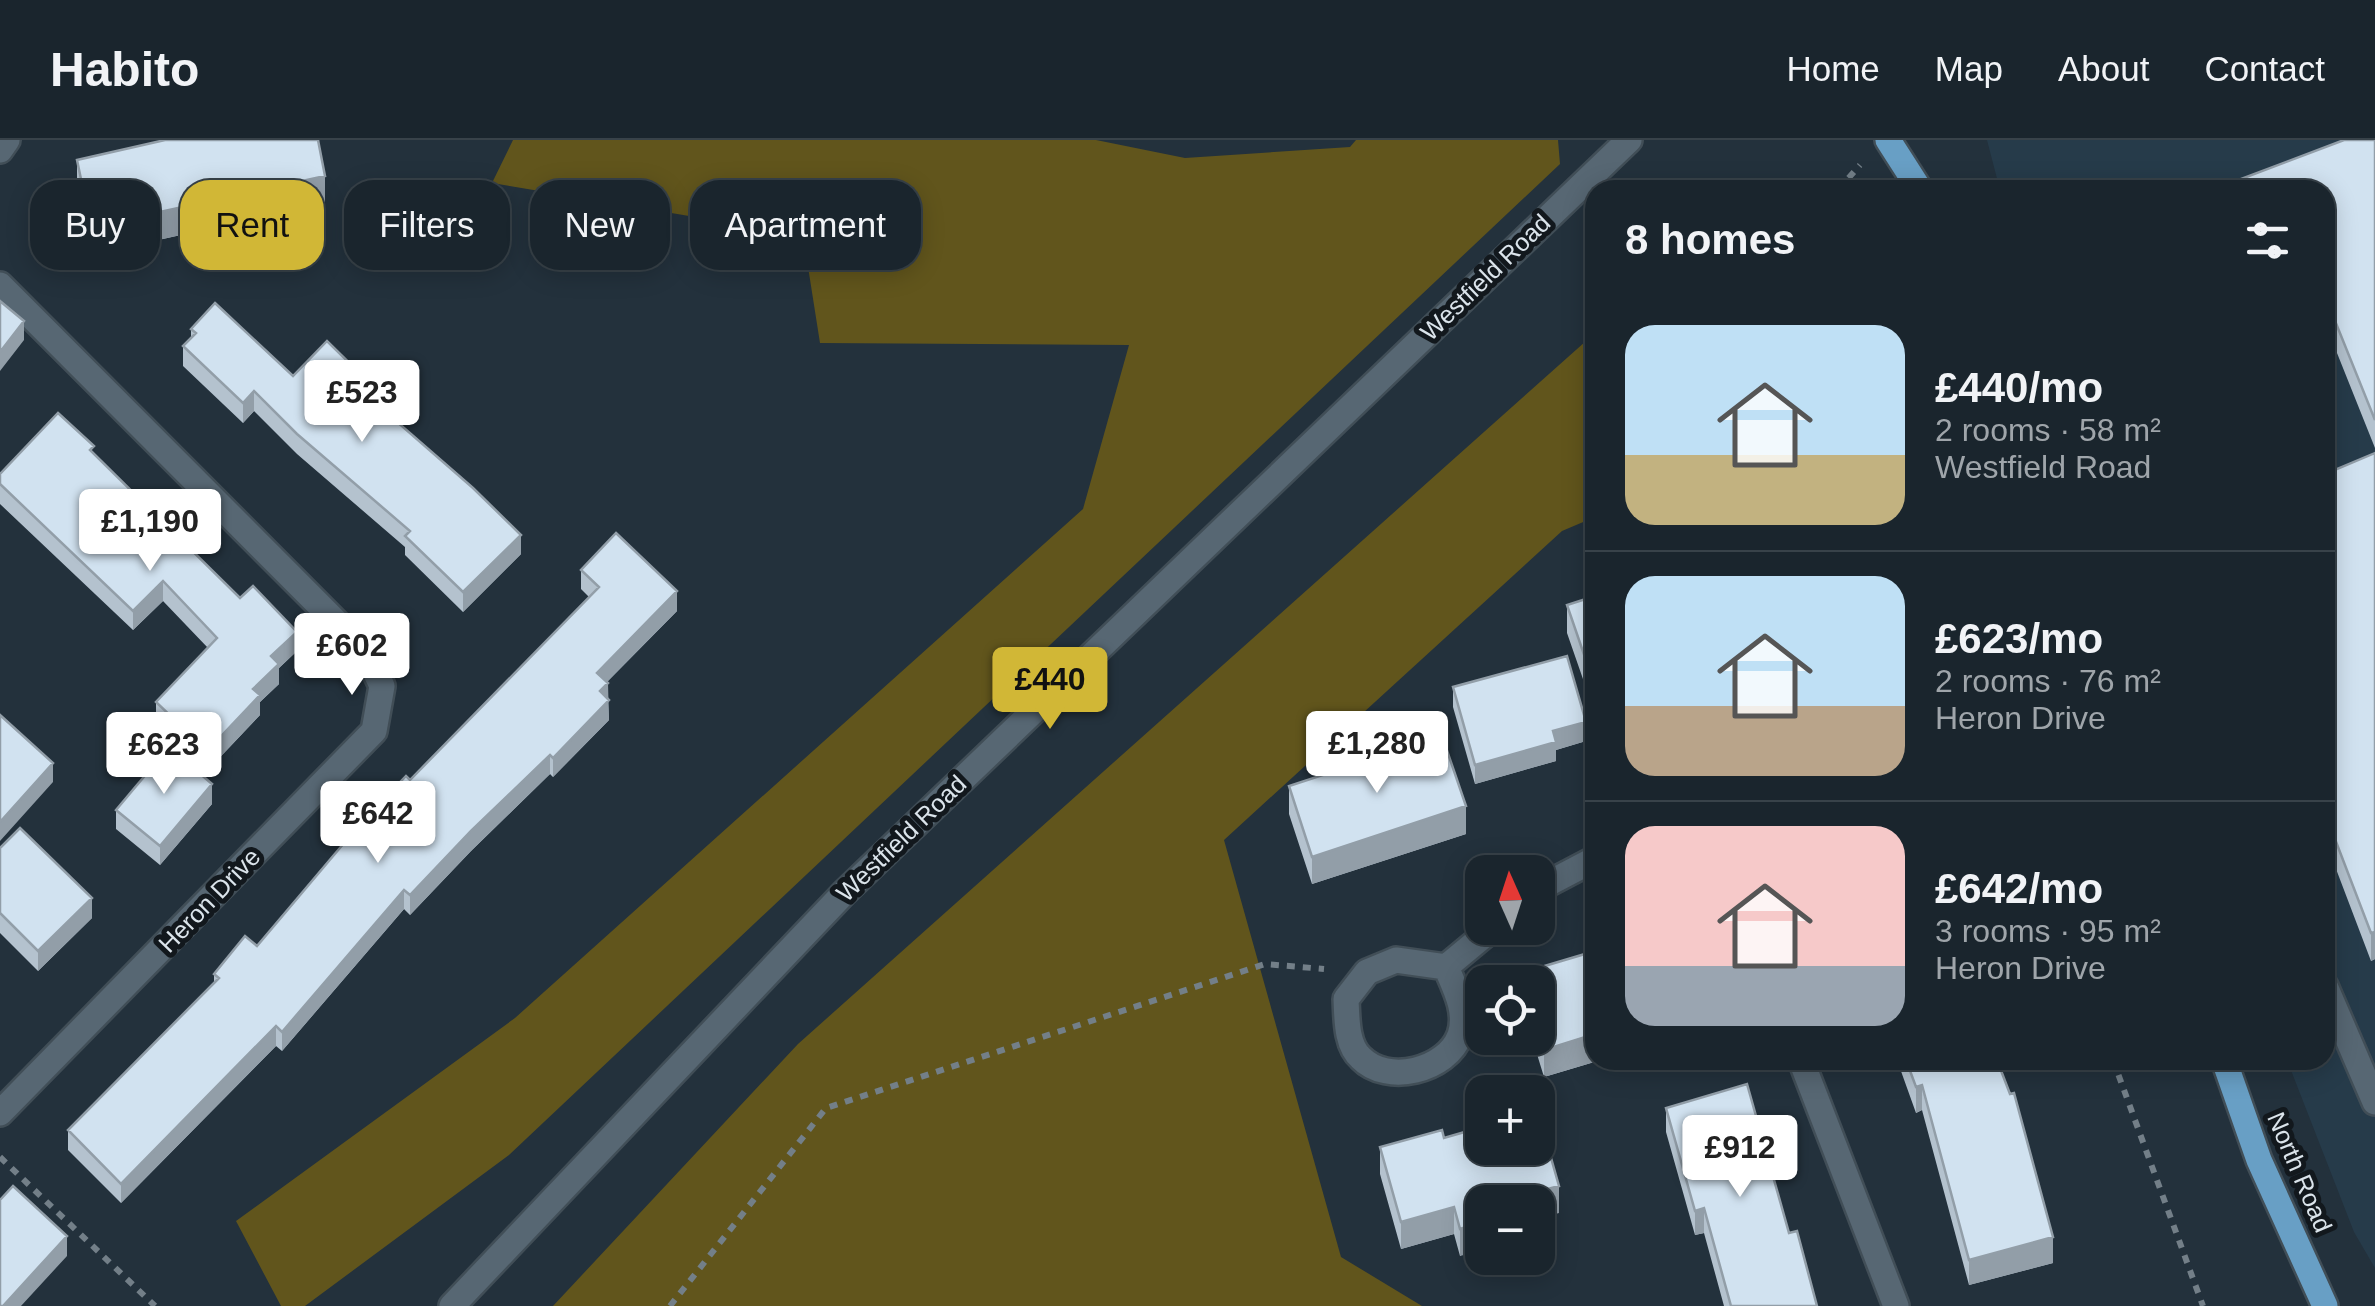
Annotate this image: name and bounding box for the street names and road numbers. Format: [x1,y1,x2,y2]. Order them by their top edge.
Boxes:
street label: Westfield Road [1414,208,1556,346]
street label: Westfield Road [830,769,972,907]
street label: Heron Drive [153,842,265,958]
street label: North Road [2262,1108,2338,1236]

